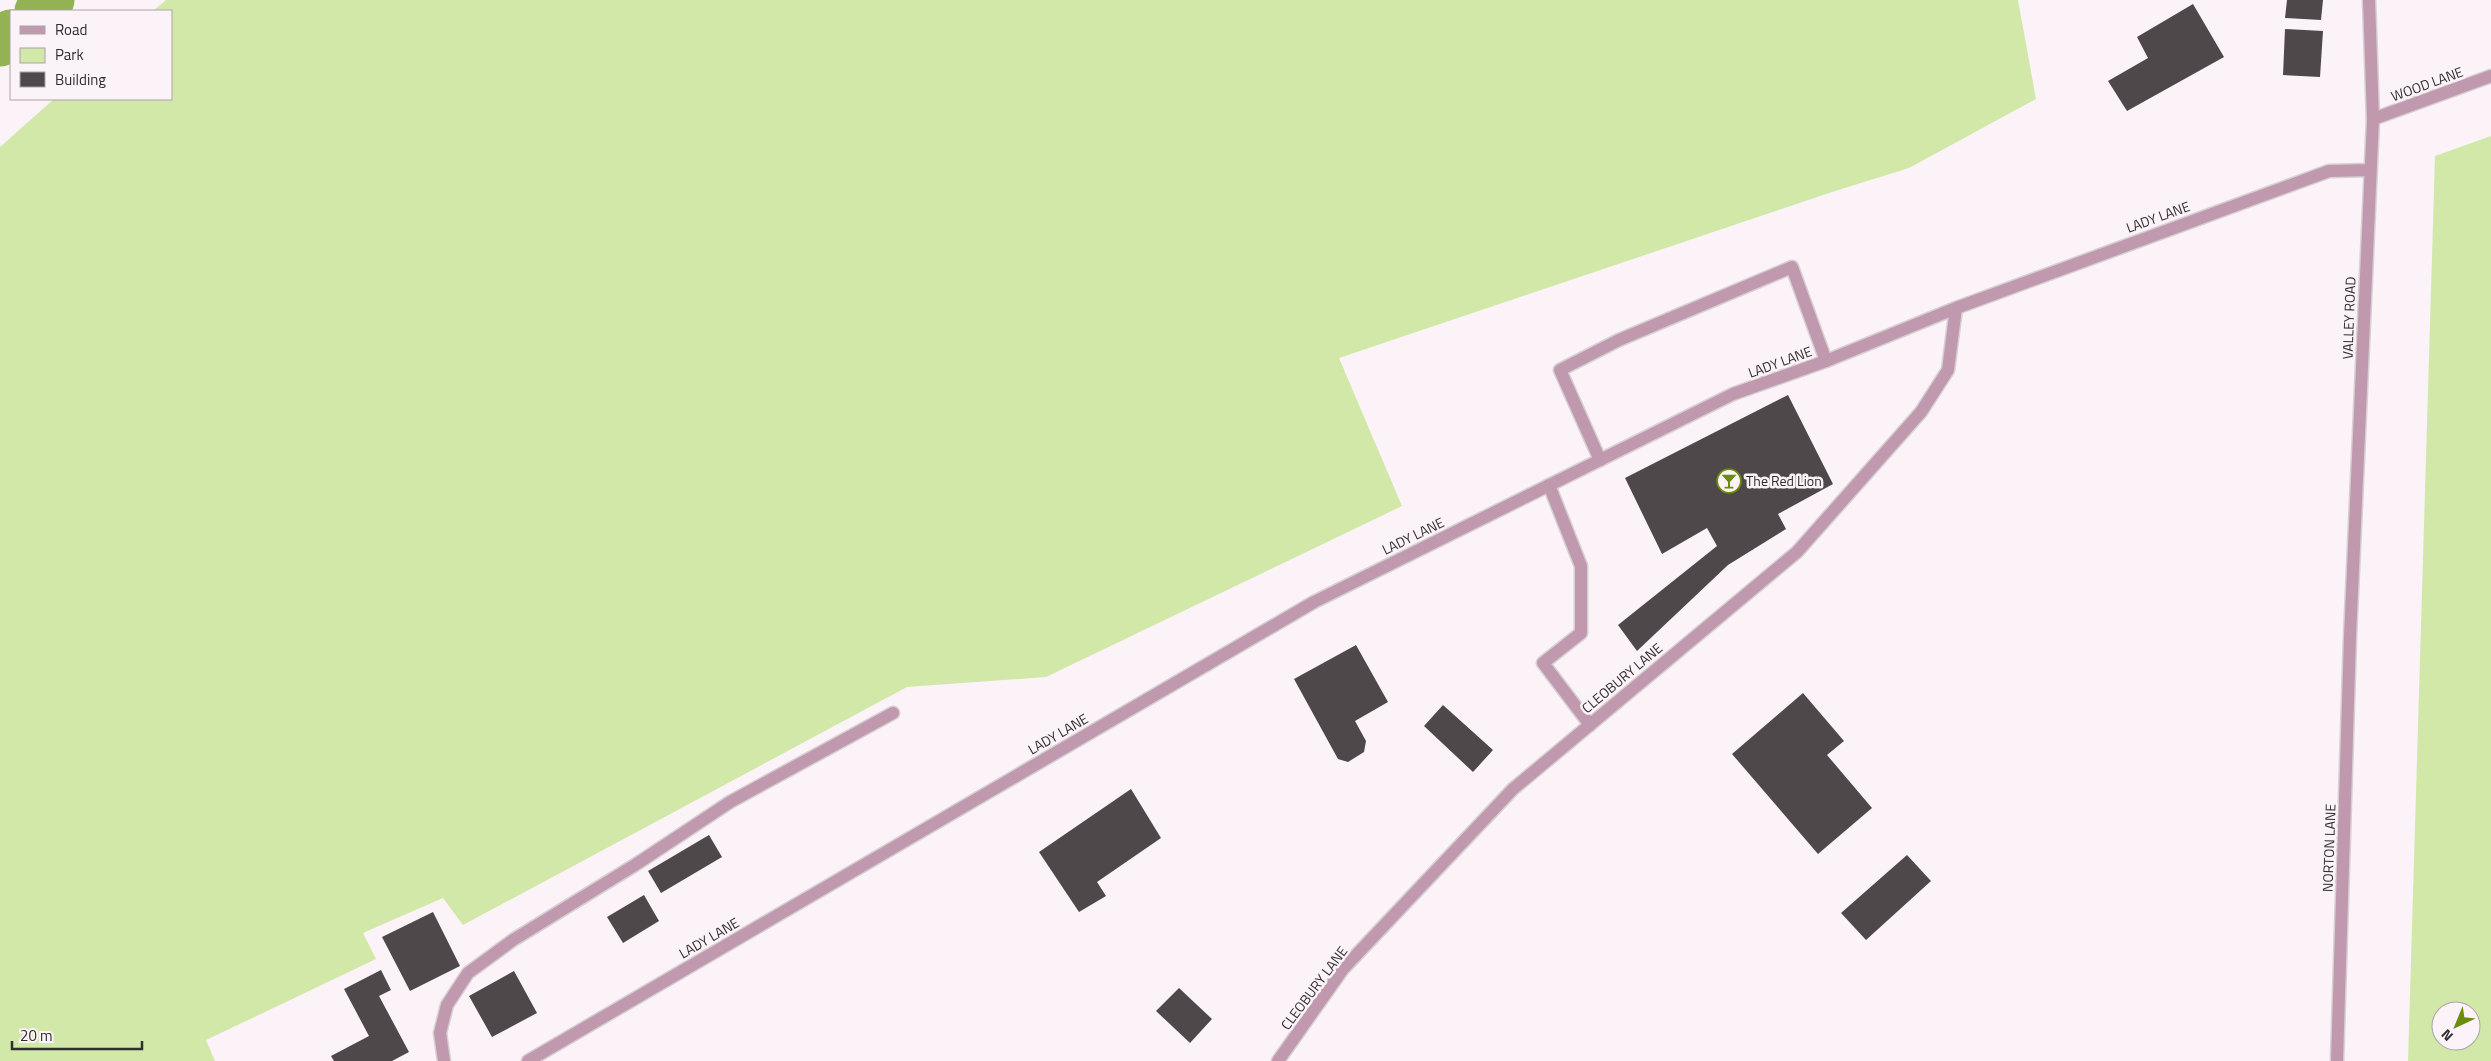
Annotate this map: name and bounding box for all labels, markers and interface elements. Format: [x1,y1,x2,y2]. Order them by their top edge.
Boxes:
legend [10,10,172,100]
text: Road [55,18,87,41]
text: Park [55,43,84,66]
street label: WOOD LANE [2388,61,2466,106]
text: Building [55,68,106,91]
street label: LADY LANE [2123,195,2193,238]
street label: VALLEY ROAD [2337,276,2360,360]
street label: LADY LANE [1745,340,1815,383]
bar icon: The Red Lion [1716,468,1742,494]
place label: The Red Lion [1746,470,1822,491]
street label: LADY LANE [1378,511,1448,560]
street label: CLEOBURY LANE [1577,637,1667,718]
street label: LADY LANE [1024,708,1092,759]
street label: NORTON LANE [2316,803,2341,892]
street label: LADY LANE [675,912,743,963]
street label: CLEOBURY LANE [1275,941,1352,1034]
north arrow [2431,1001,2481,1051]
scale bar [12,1018,142,1050]
text: 20 m [20,1024,53,1047]
text: N [2436,1025,2457,1047]

